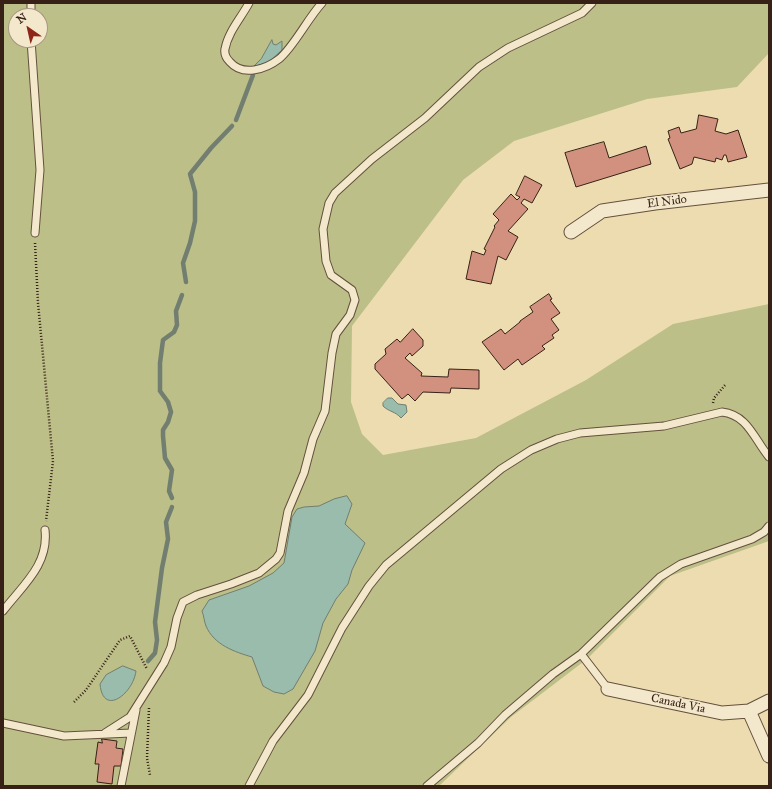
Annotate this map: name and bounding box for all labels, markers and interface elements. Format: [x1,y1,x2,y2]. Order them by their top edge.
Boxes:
north arrow [8,8,48,48]
text: N [14,10,29,26]
street label: El Nido [646,192,688,212]
street label: Canada Via [650,691,706,717]

